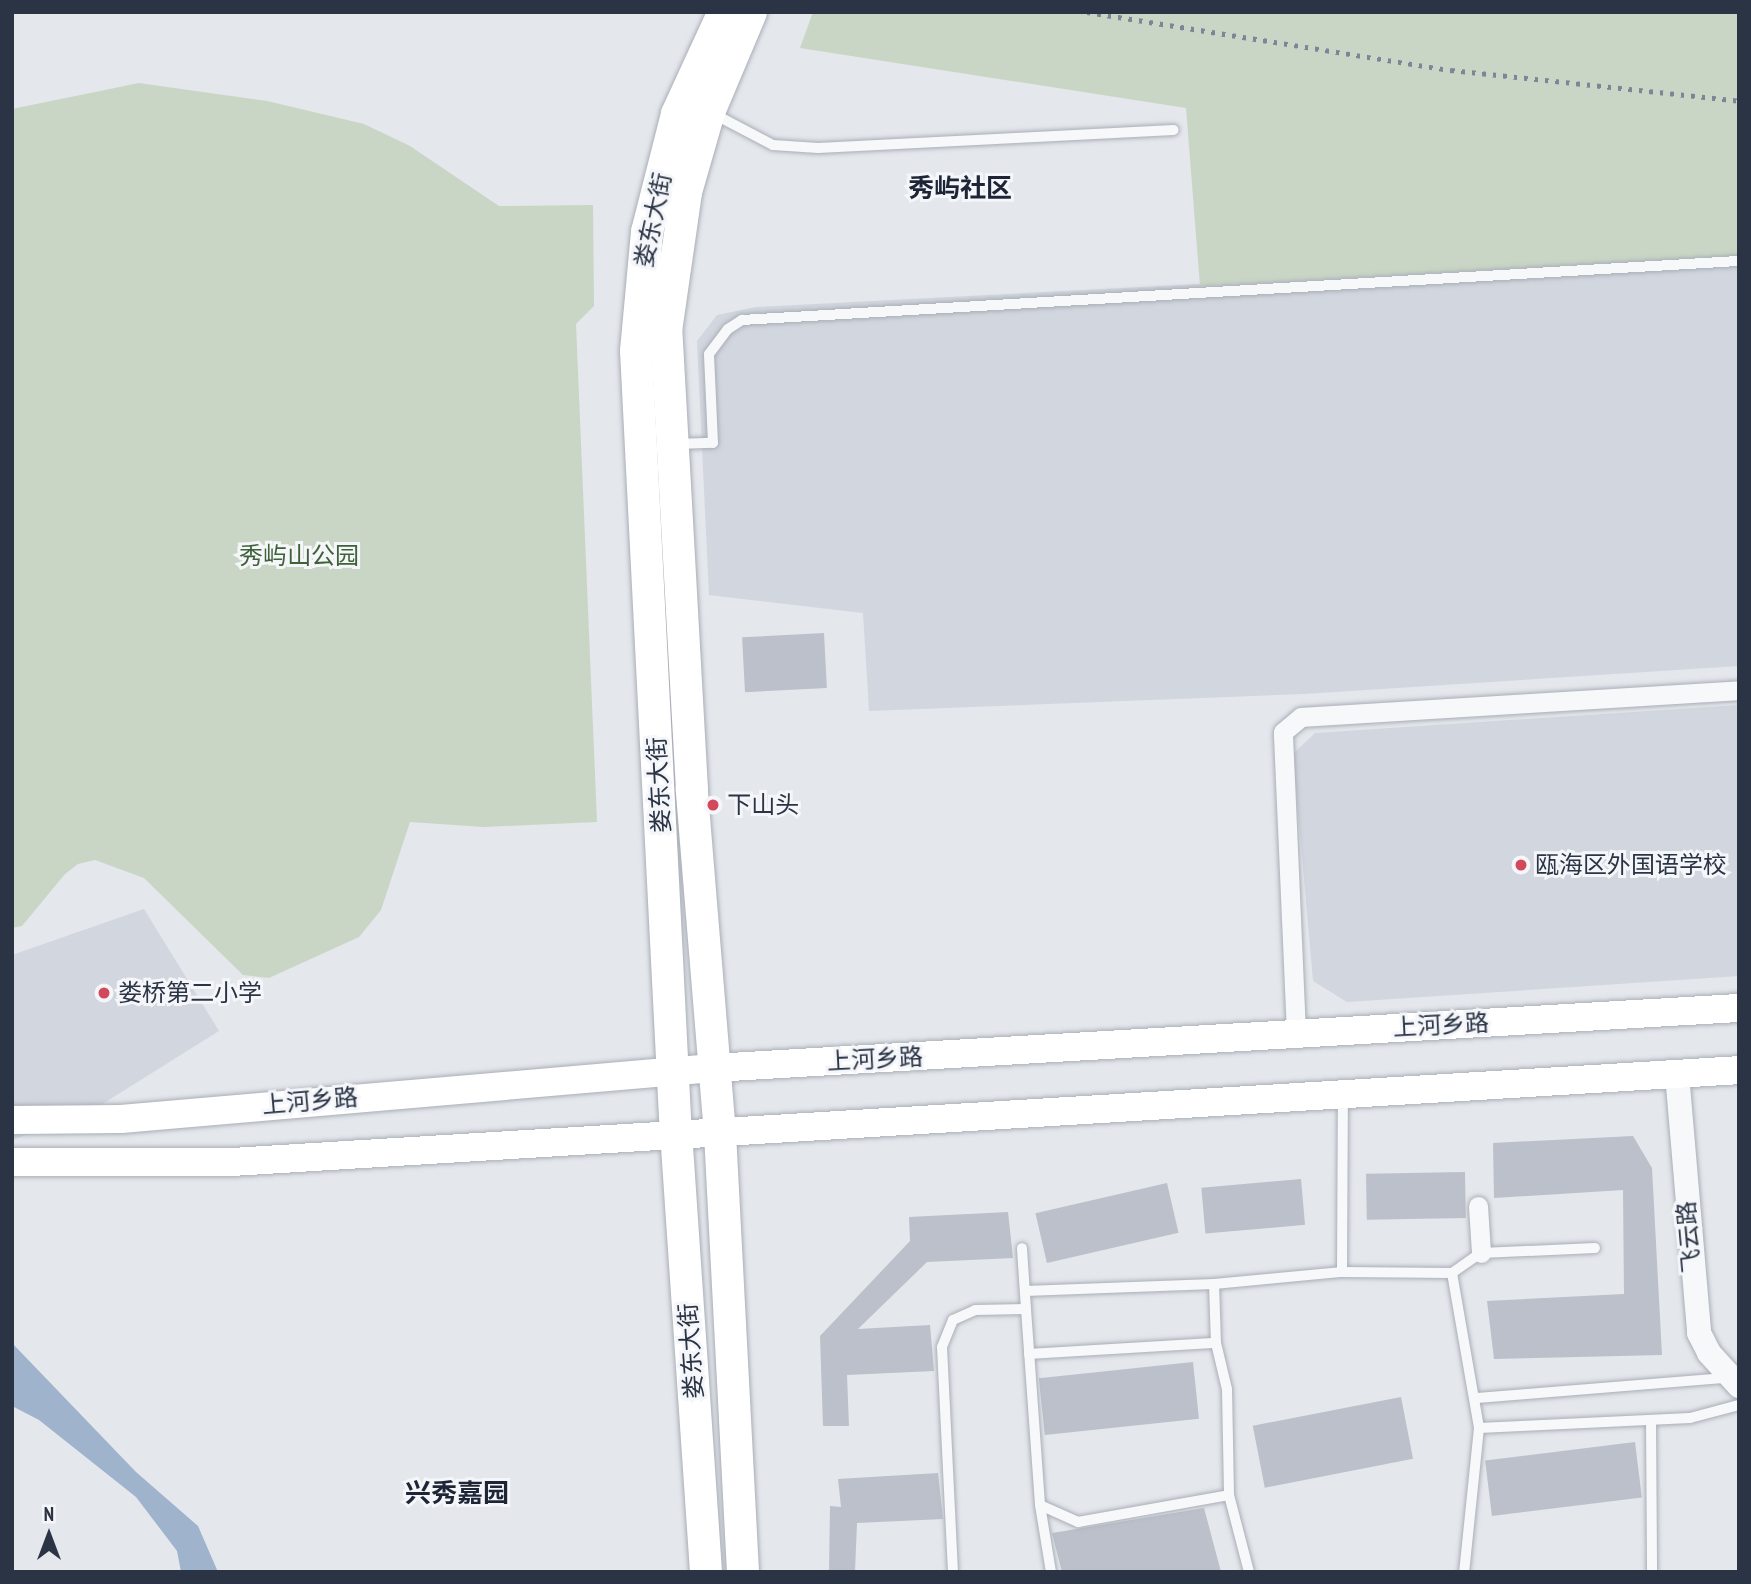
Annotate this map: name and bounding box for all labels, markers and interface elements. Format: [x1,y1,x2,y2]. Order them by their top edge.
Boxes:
street label: 娄东大街 [629,170,677,270]
district label: 秀屿社区 [908,172,1012,204]
park label: 秀屿山公园 [239,542,359,570]
street label: 娄东大街 [642,736,676,834]
place label: 下山头 [727,791,799,819]
marker: 下山头 [705,797,721,813]
place label: 瓯海区外国语学校 [1535,851,1727,879]
marker: 瓯海区外国语学校 [1513,857,1529,873]
place label: 娄桥第二小学 [118,979,262,1007]
marker: 娄桥第二小学 [96,985,112,1001]
street label: 上河乡路 [1392,1008,1490,1042]
street label: 上河乡路 [826,1042,924,1076]
street label: 上河乡路 [261,1082,359,1120]
street label: 飞云路 [1672,1200,1706,1274]
street label: 娄东大街 [673,1302,709,1400]
district label: 兴秀嘉园 [405,1477,509,1509]
north arrow [14,1500,84,1570]
text: N [44,1502,54,1526]

